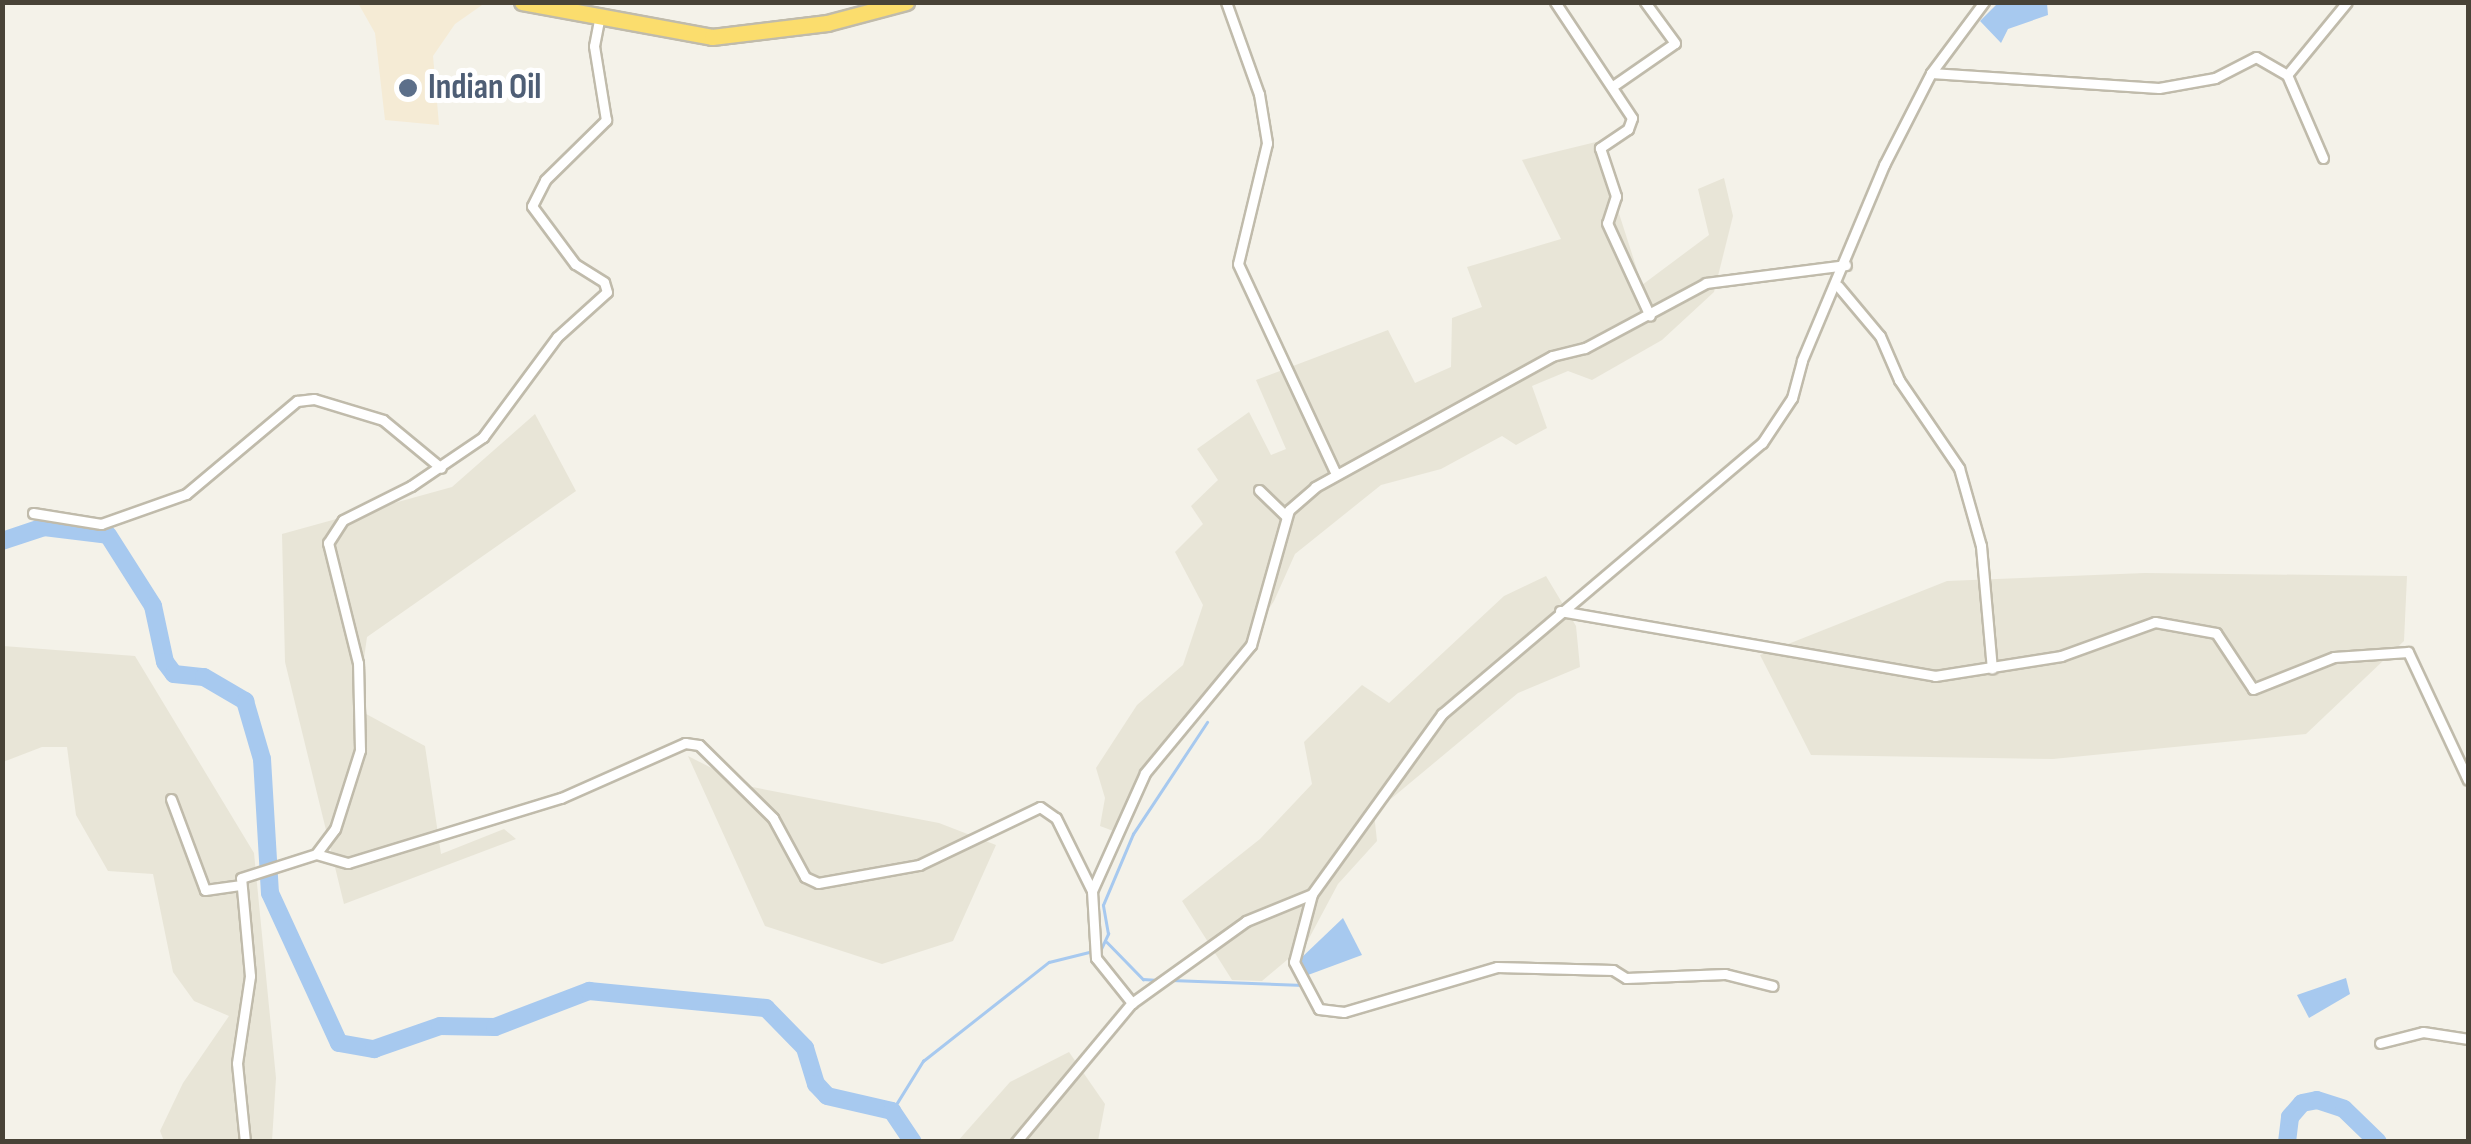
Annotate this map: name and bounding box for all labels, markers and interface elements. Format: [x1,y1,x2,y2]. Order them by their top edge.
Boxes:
place label: Indian Oil [428,67,541,109]
marker: Indian Oil [397,77,419,99]

